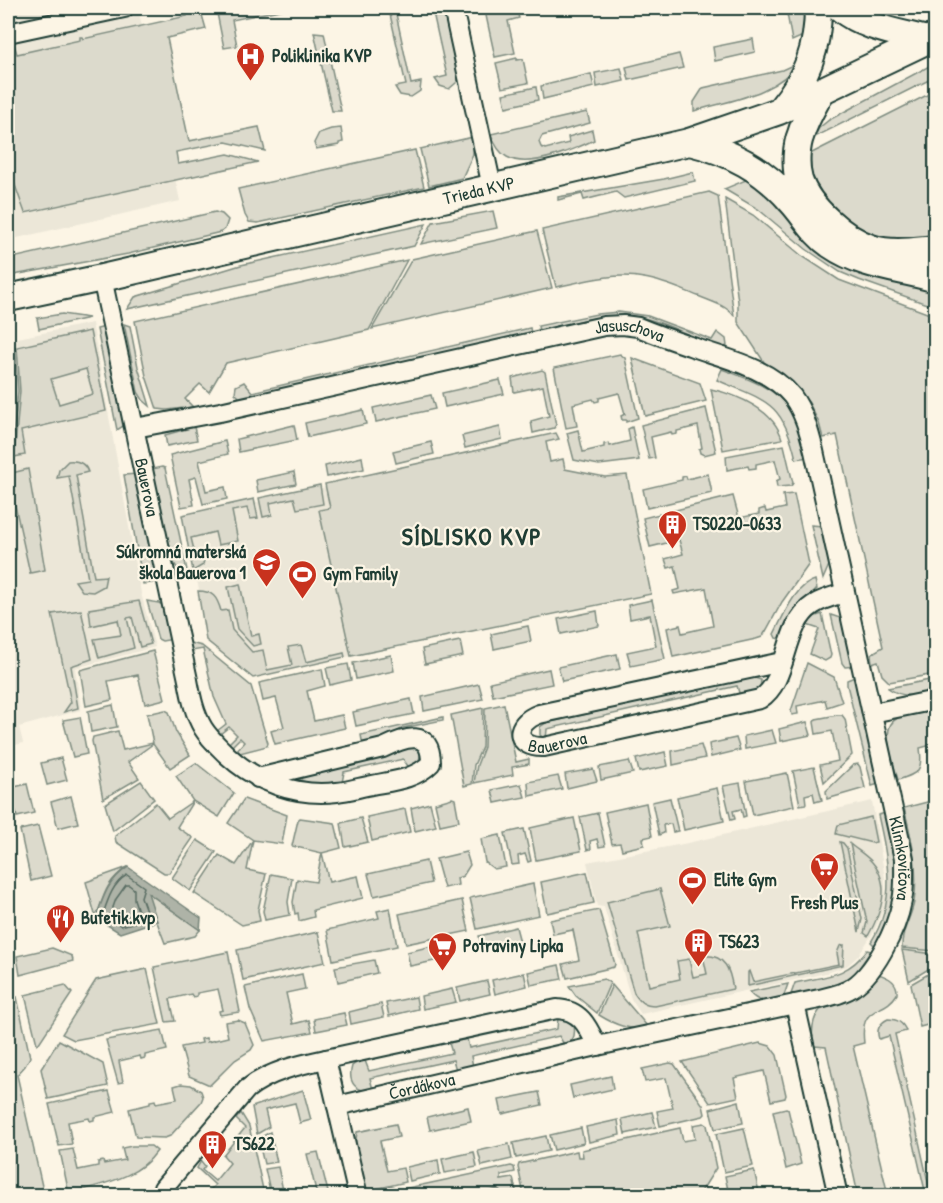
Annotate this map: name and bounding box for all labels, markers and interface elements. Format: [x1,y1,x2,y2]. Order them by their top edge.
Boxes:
hospital icon: Poliklinika KVP [235,40,267,82]
place label: Poliklinika KVP [272,43,372,68]
street label: Trieda KVP [440,170,517,211]
street label: Jasuschova [592,312,668,348]
street label: Bauerova [129,456,166,519]
building icon: TS0220-0633 [656,508,688,550]
place label: TS0220-0633 [692,511,781,536]
district label: SÍDLISKO KVP [402,520,542,552]
place label: Súkromná materská škola Bauerova 1 [116,539,247,585]
school or university icon: Súkromná materská škola Bauerova 1 [251,546,283,588]
sports icon: Gym Family [286,558,318,600]
place label: Gym Family [323,561,398,587]
street label: Bauerova [526,725,589,759]
street label: Klimkovičova [883,814,917,902]
supermarket icon: Fresh Plus [809,850,841,892]
sports icon: Elite Gym [677,864,709,906]
place label: Elite Gym [714,867,777,893]
place label: Fresh Plus [790,890,859,915]
restaurant icon: Bufetik.kvp [44,902,76,944]
place label: Bufetik.kvp [81,905,155,931]
building icon: TS623 [682,926,714,968]
place label: TS623 [718,929,759,954]
supermarket icon: Potraviny Lipka [426,930,458,972]
place label: Potraviny Lipka [463,933,564,959]
street label: Čordákova [386,1066,457,1106]
building icon: TS622 [197,1128,229,1170]
place label: TS622 [233,1131,275,1156]

